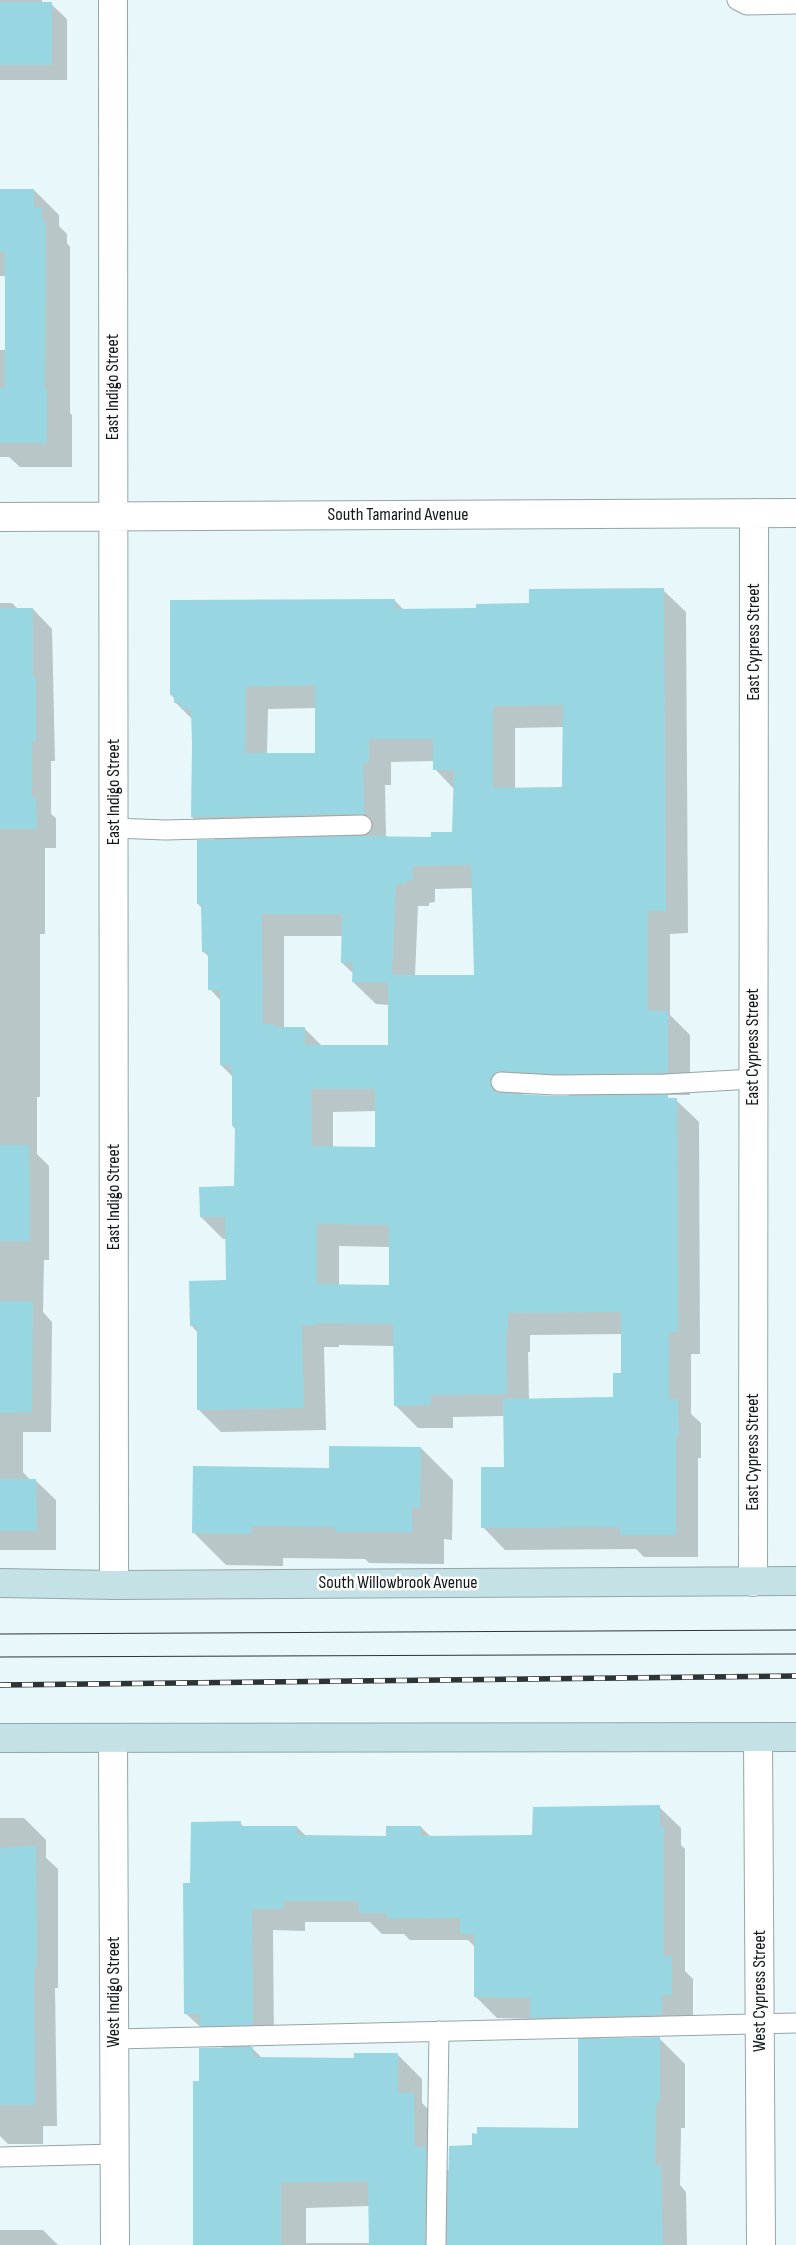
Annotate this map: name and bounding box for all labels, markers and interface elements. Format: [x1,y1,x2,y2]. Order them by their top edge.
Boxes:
street label: East Indigo Street [102,334,124,440]
street label: South Tamarind Avenue [328,504,468,526]
street label: East Cypress Street [743,583,765,701]
street label: East Indigo Street [103,739,125,845]
street label: East Cypress Street [742,988,764,1106]
street label: East Indigo Street [103,1144,125,1250]
street label: East Cypress Street [742,1393,764,1511]
street label: South Willowbrook Avenue [318,1572,478,1594]
street label: West Cypress Street [749,1930,771,2052]
street label: West Indigo Street [103,1936,125,2048]

